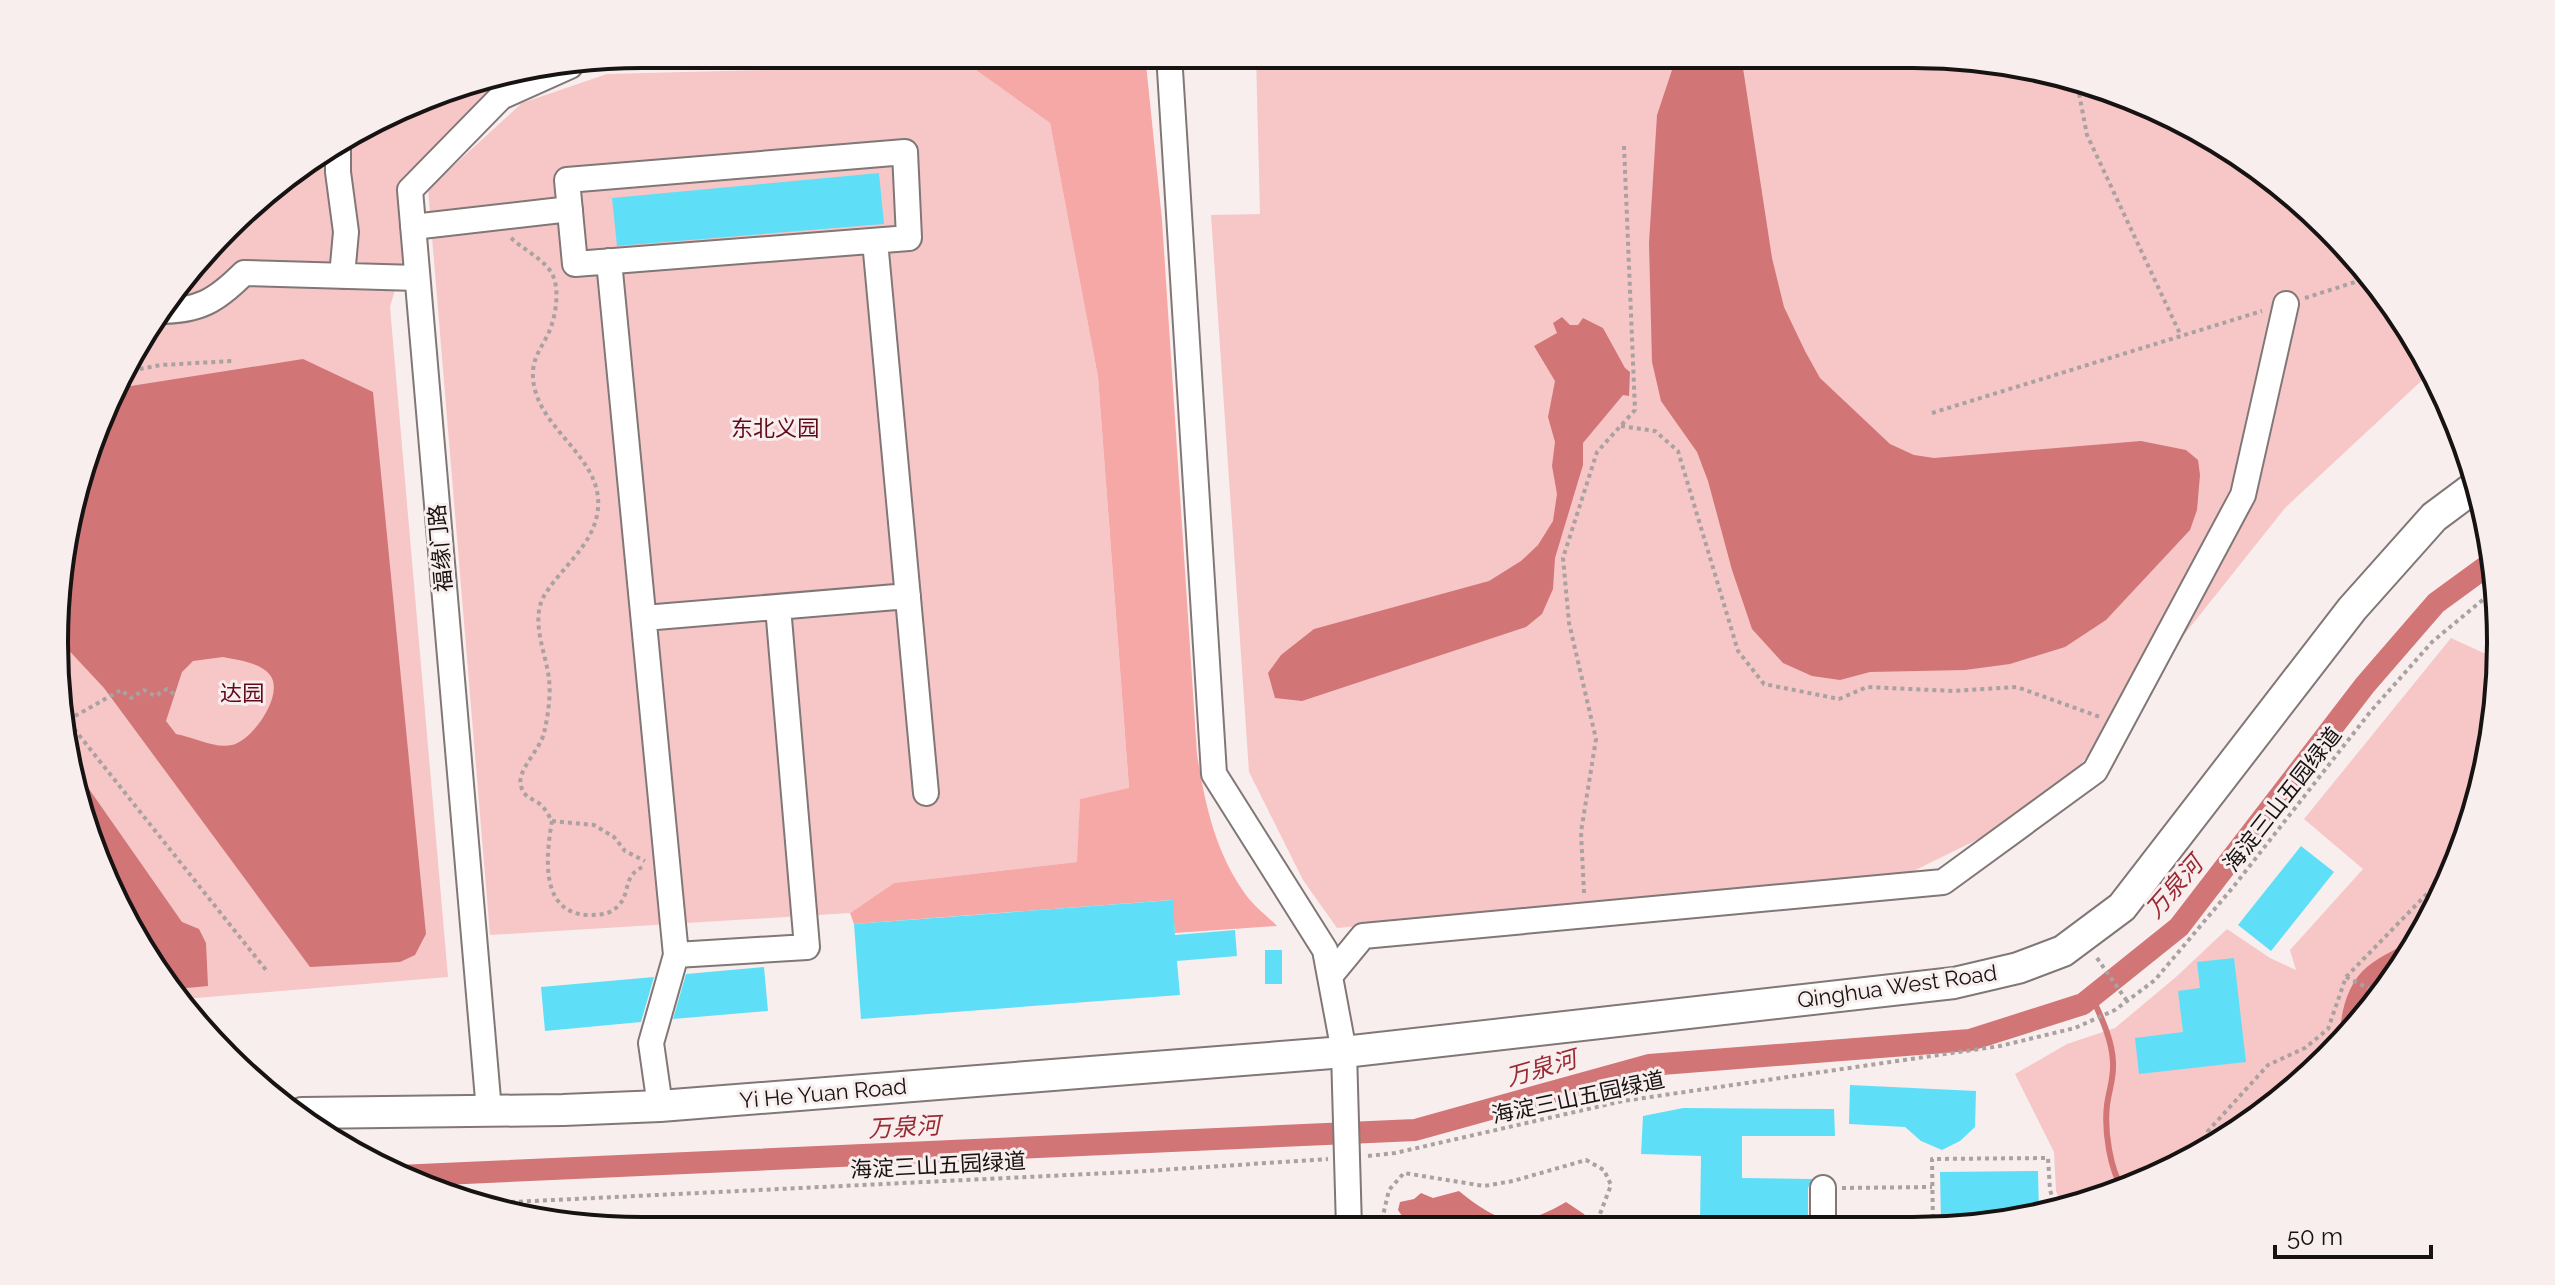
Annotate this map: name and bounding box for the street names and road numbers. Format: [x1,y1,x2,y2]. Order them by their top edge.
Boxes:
street label: 福缘门路 [423,503,457,593]
street label: 海淀三山五园绿道 [2218,722,2346,876]
street label: Qinghua West Road [1796,959,1998,1013]
street label: 海淀三山五园绿道 [1489,1066,1667,1128]
street label: Yi He Yuan Road [738,1073,908,1113]
street label: 海淀三山五园绿道 [849,1147,1027,1183]

